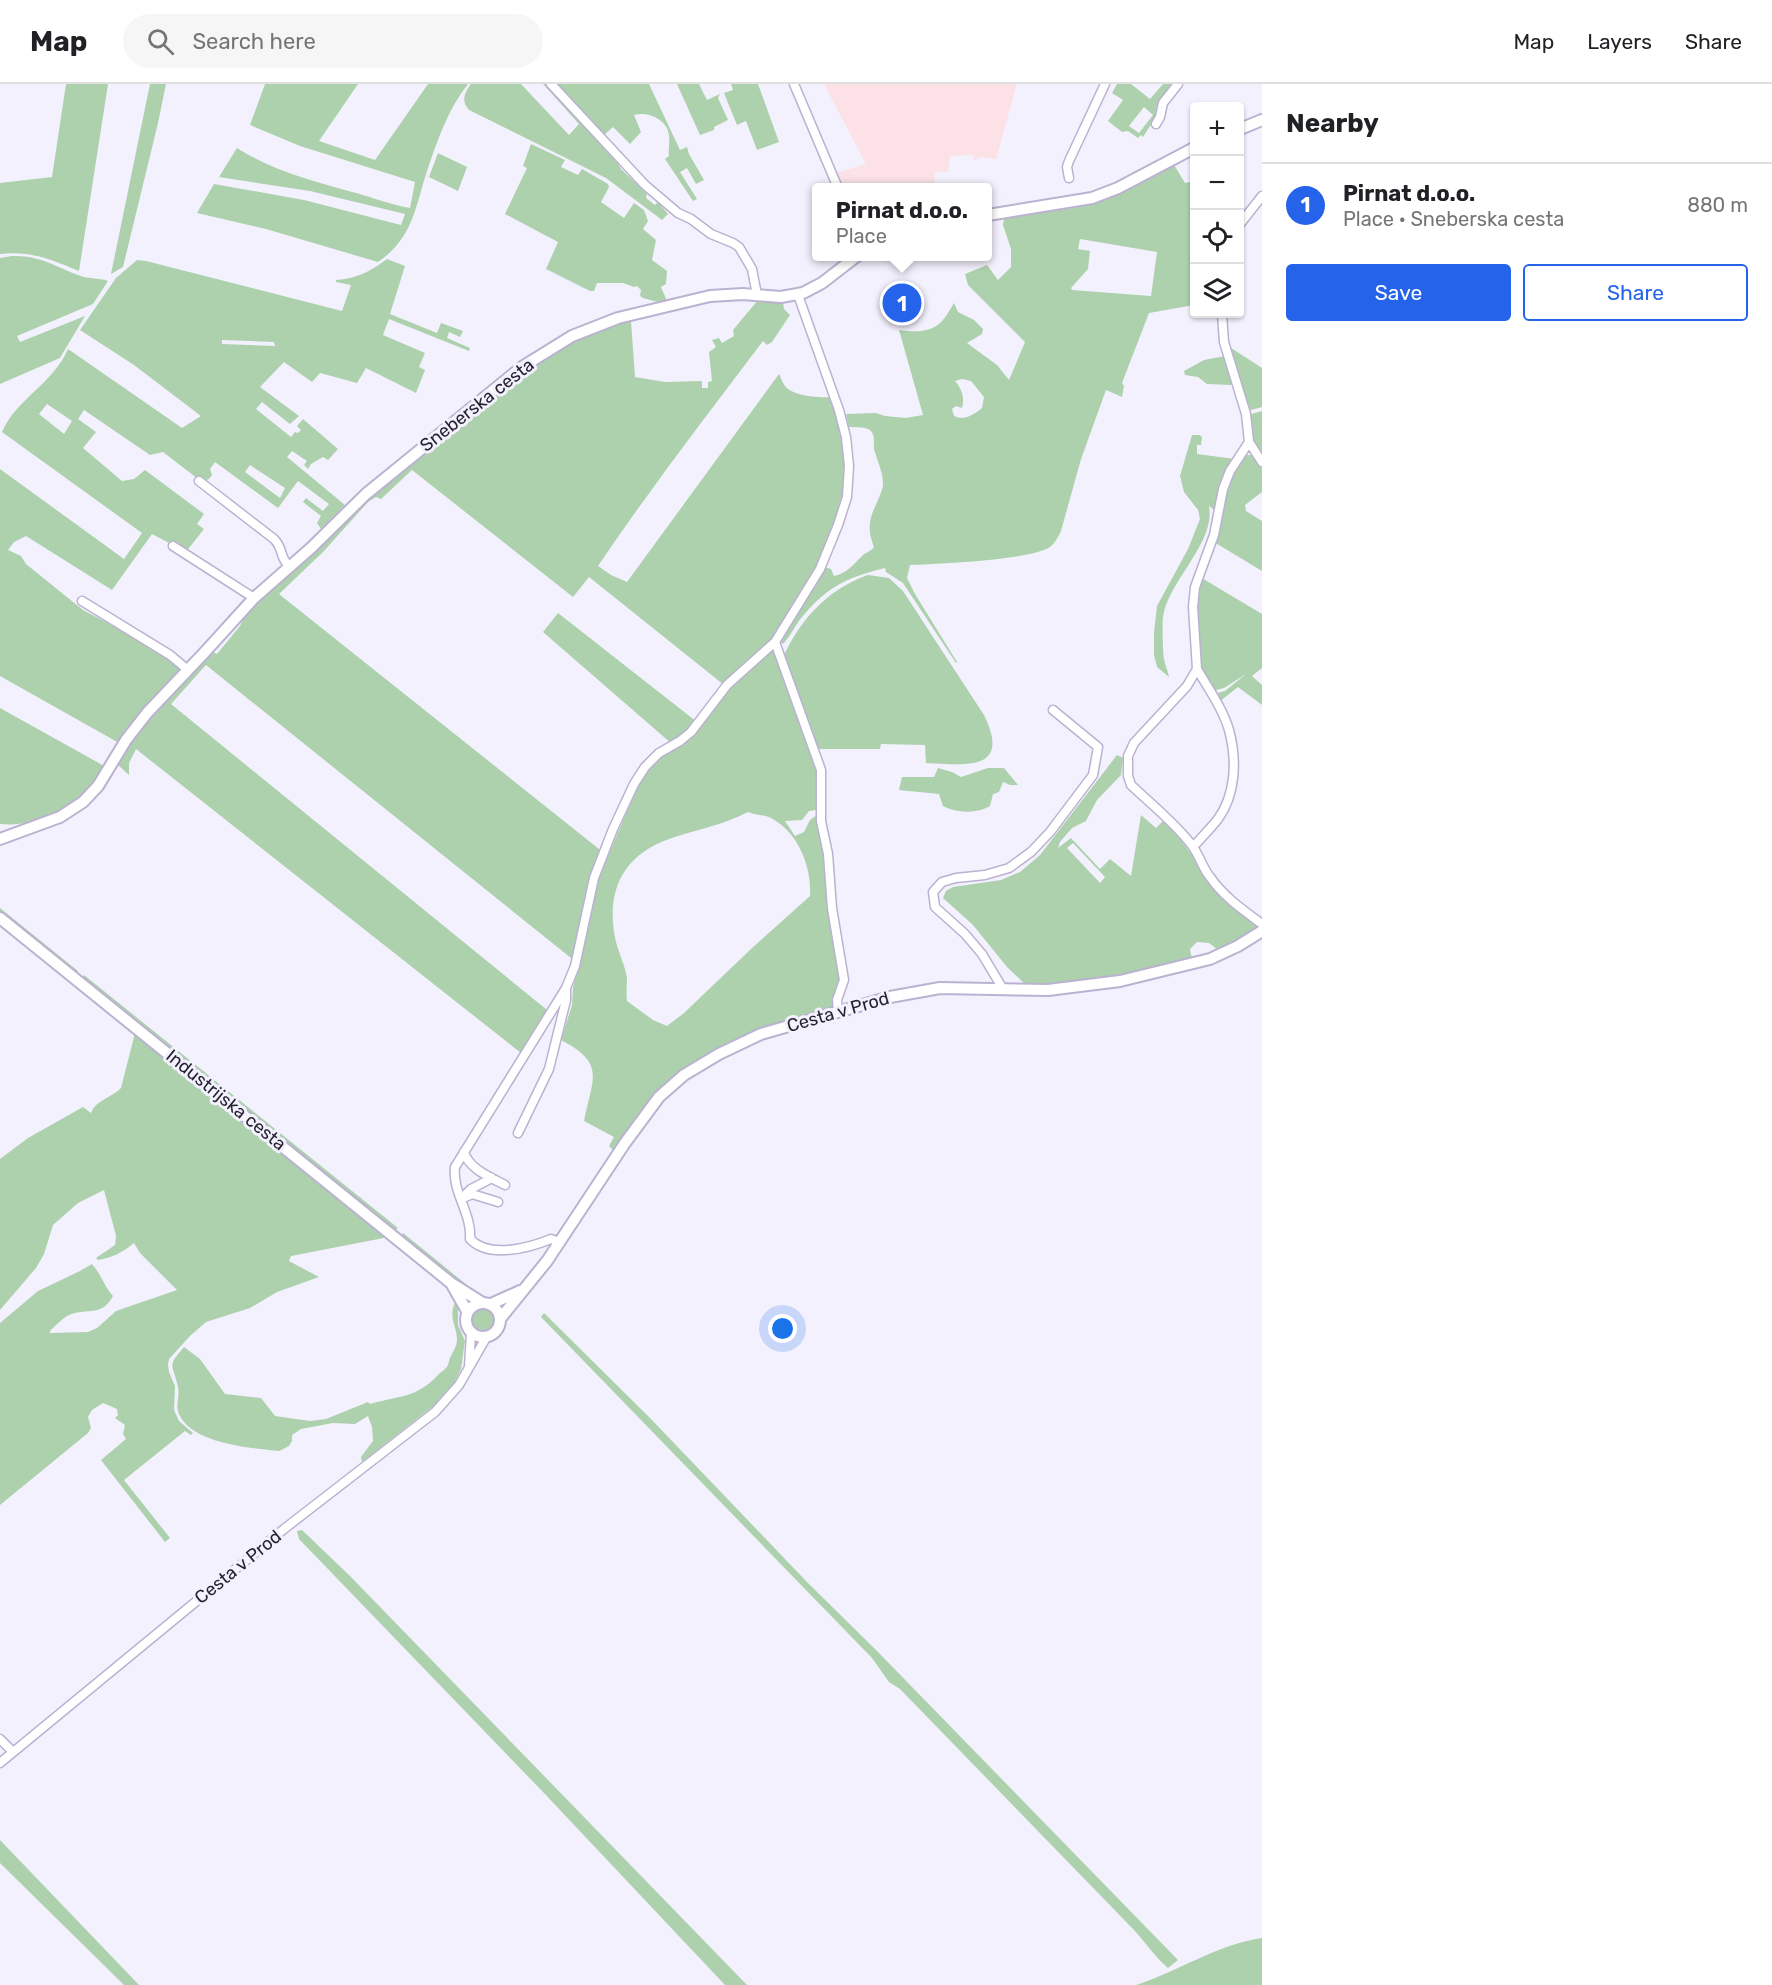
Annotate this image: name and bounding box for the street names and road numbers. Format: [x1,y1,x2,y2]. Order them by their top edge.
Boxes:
street label: Sneberska cesta [416,354,538,456]
street label: Cesta v Prod [784,987,892,1037]
street label: Industrijska cesta [162,1045,290,1155]
street label: Cesta v Prod [190,1525,286,1609]

